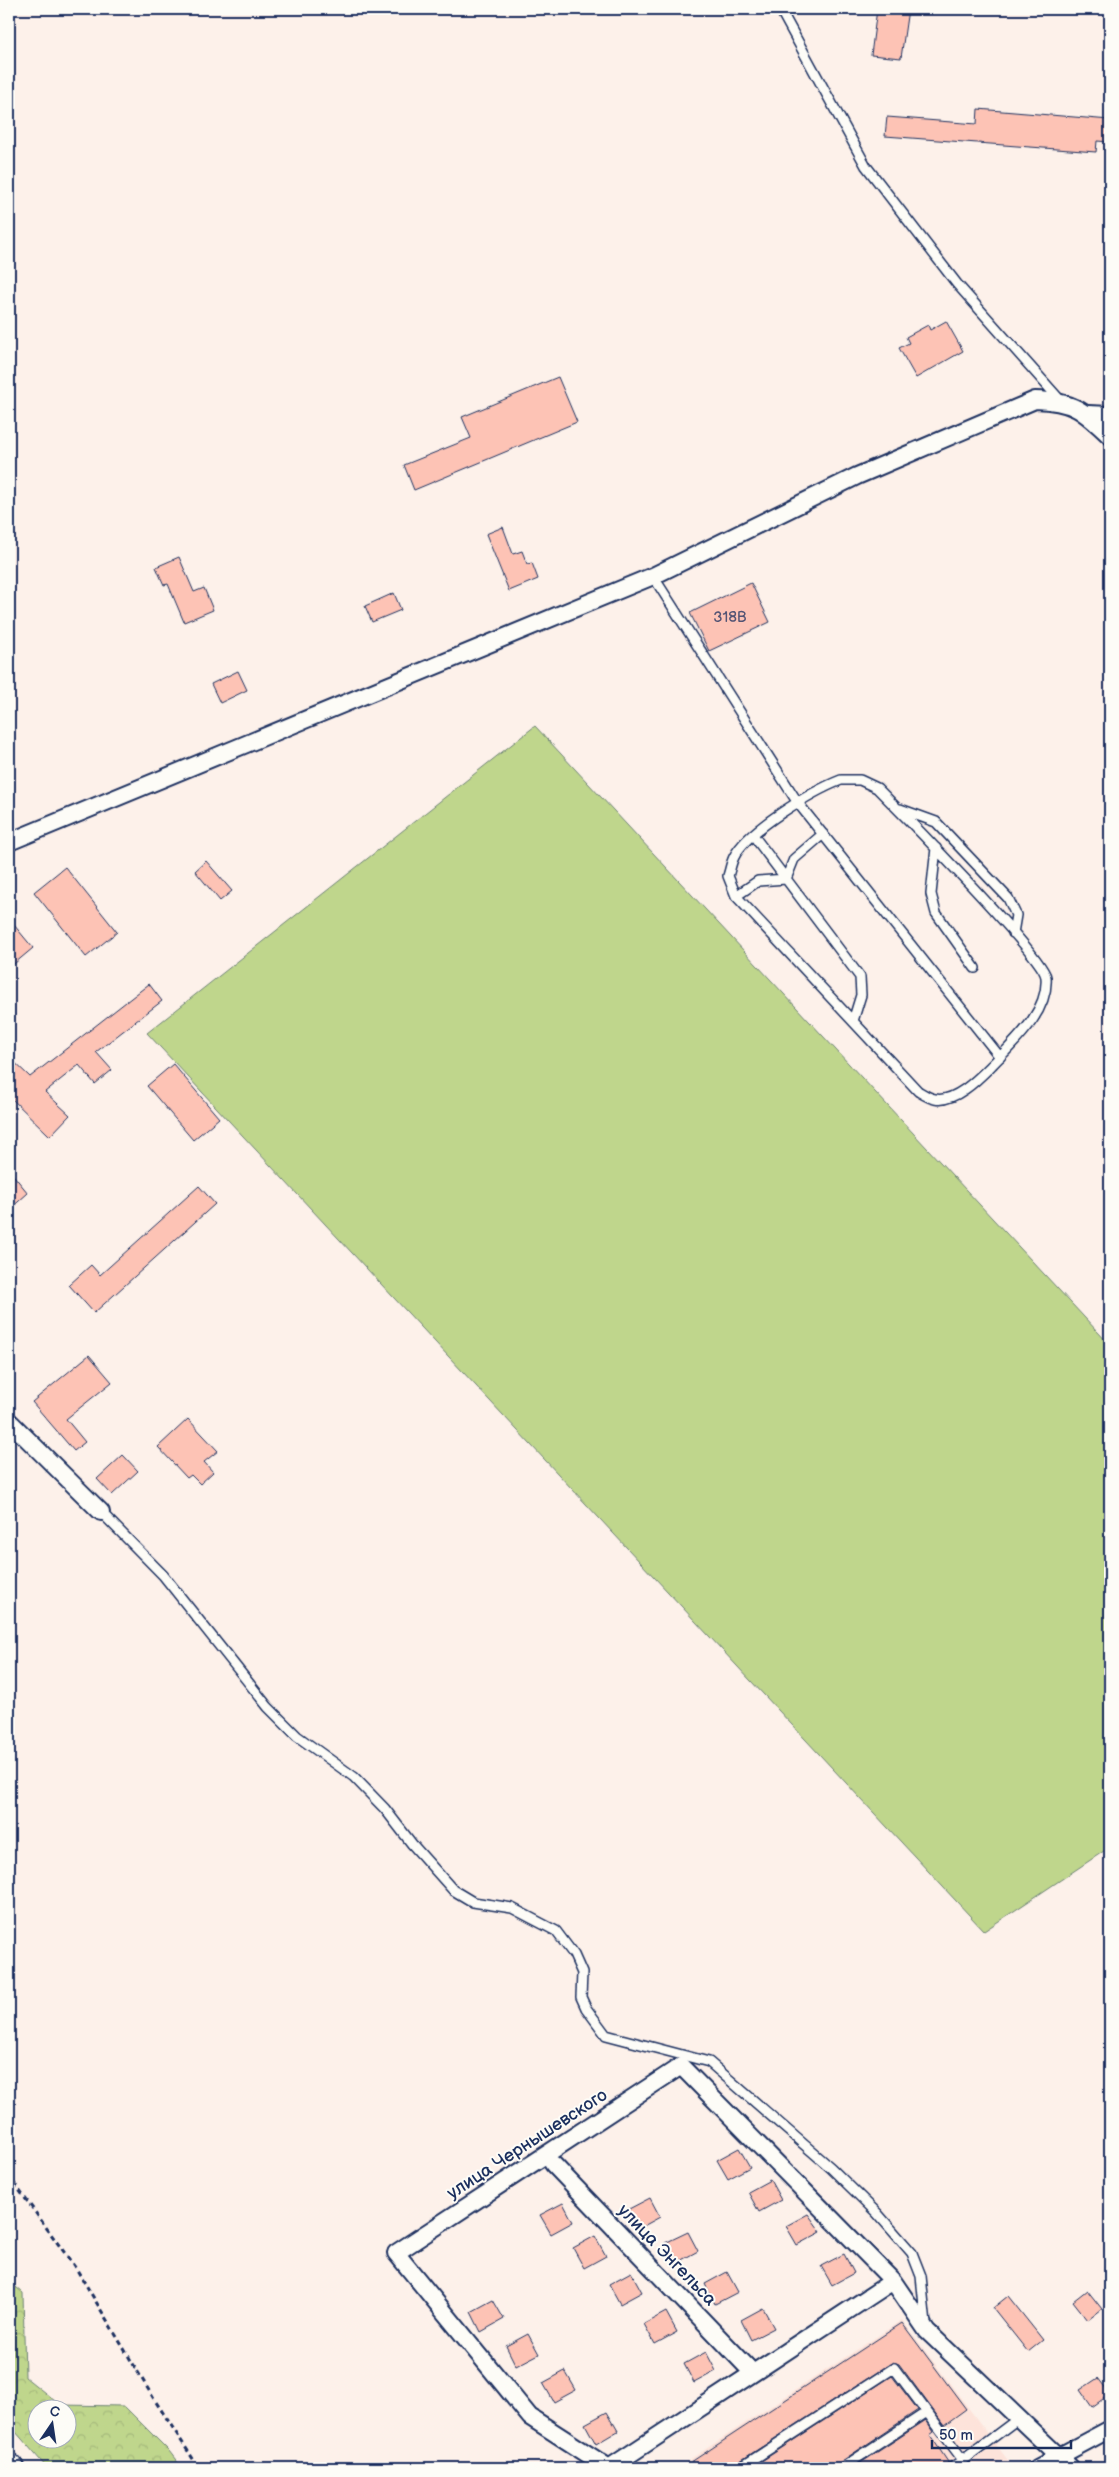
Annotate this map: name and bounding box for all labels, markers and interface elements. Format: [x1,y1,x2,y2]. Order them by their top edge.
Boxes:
house number: 318В [713,608,747,627]
street label: улица Чернышевского [443,2084,611,2204]
street label: улица Энгельса [613,2200,721,2310]
north arrow [28,2400,78,2450]
text: С [48,2402,62,2421]
scale bar [932,2417,1070,2449]
text: 50 m [939,2426,973,2445]

